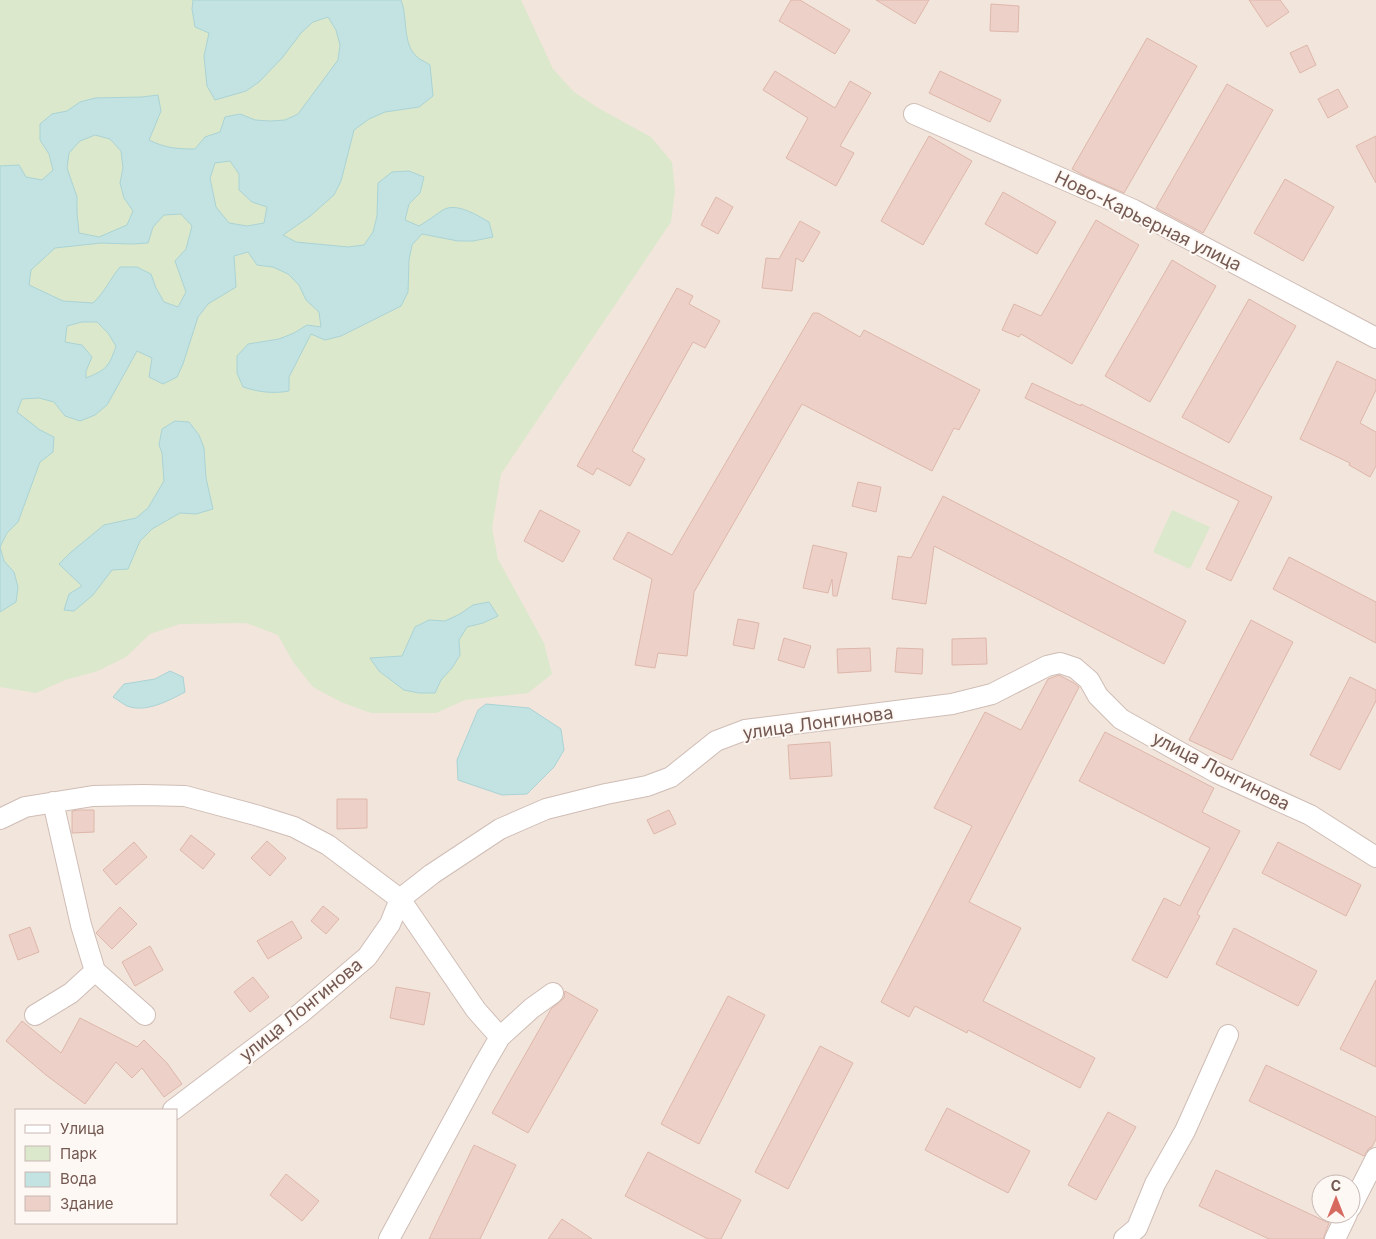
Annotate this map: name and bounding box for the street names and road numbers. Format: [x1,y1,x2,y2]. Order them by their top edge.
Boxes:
street label: Ново-Карьерная улица [1051,166,1245,275]
street label: улица Лонгинова [741,702,894,743]
street label: улица Лонгинова [1149,727,1294,814]
street label: улица Лонгинова [235,954,366,1065]

